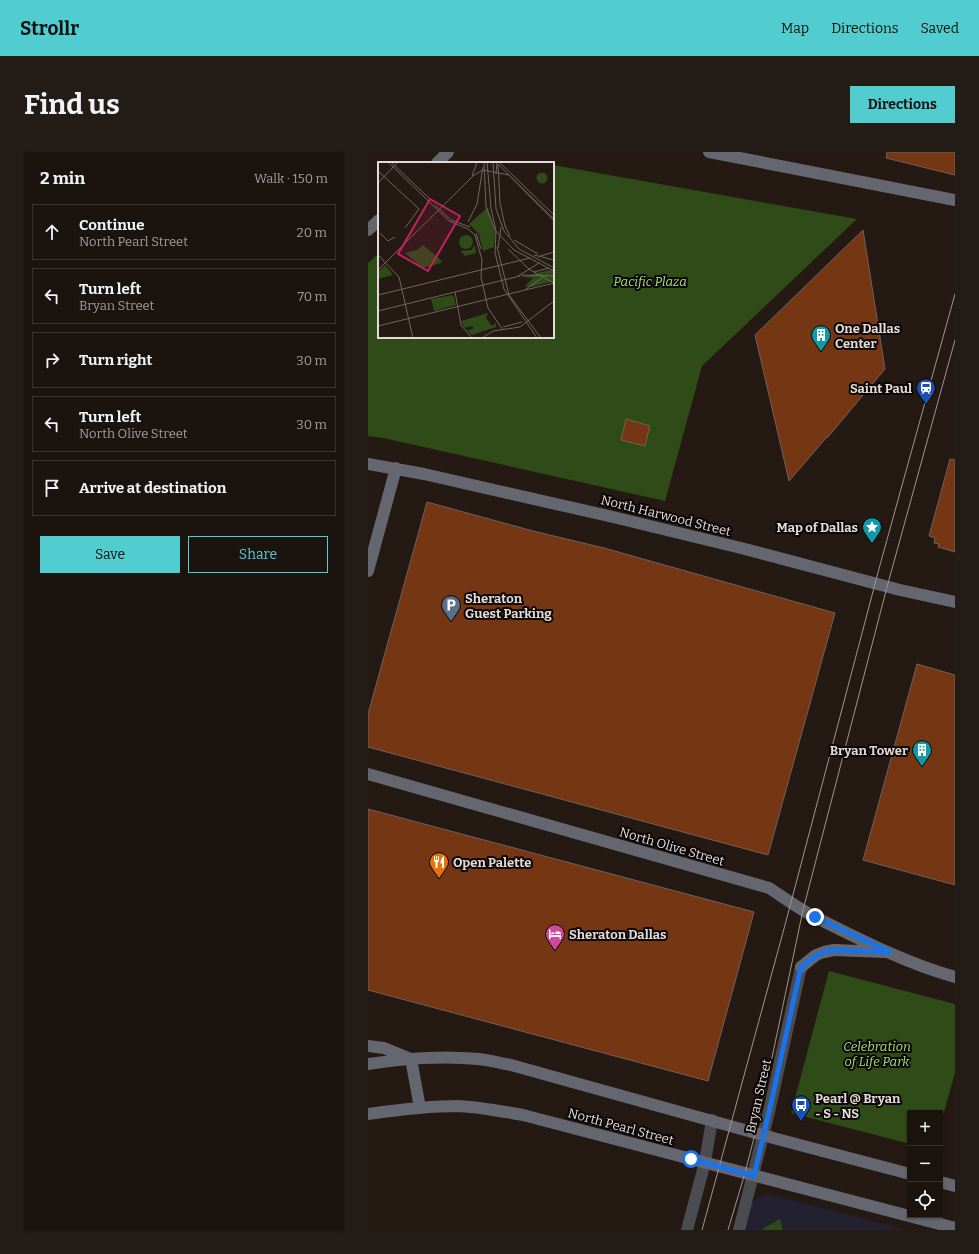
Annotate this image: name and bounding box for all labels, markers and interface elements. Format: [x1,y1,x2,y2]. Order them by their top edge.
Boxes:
text: Strollr [20,17,79,40]
text: Map [781,20,809,37]
text: Directions [831,20,899,37]
text: Saved [921,20,959,37]
button: Directions [850,86,955,123]
text: Find us [24,88,120,121]
inset map [378,162,554,338]
text: 2 min [40,168,85,189]
text: Walk · 150 m [254,171,328,186]
text: Continue [79,216,145,234]
icon: ahead [41,221,63,243]
text: 20 m [297,225,327,240]
text: North Pearl Street [79,234,188,249]
park label: Pacific Plaza [613,274,687,289]
text: Turn left [79,280,141,298]
icon: left [41,285,63,307]
text: 70 m [297,289,327,304]
text: Bryan Street [79,298,154,313]
place label: One Dallas Center [835,321,900,351]
building icon: One Dallas Center [810,324,832,352]
icon: right [41,349,63,371]
text: Turn right [79,351,152,369]
text: 30 m [296,353,327,368]
station icon: Saint Paul [915,377,937,405]
place label: Saint Paul [850,381,912,396]
text: Turn left [79,408,141,426]
icon: left [41,413,63,435]
text: 30 m [296,417,327,432]
text: North Olive Street [79,426,188,441]
icon: arrive [41,477,63,499]
text: Arrive at destination [79,479,226,497]
street label: North Harwood Street [599,492,733,539]
place icon: Map of Dallas [861,516,883,544]
place label: Map of Dallas [777,520,858,535]
button: Save [40,536,180,573]
button: Share [188,536,328,573]
place label: Sheraton Guest Parking [465,591,552,621]
parking icon: Sheraton Guest Parking [440,594,462,622]
building icon: Bryan Tower [911,739,933,767]
place label: Bryan Tower [830,743,908,758]
street label: North Olive Street [618,824,726,869]
restaurant icon: Open Palette [428,851,450,879]
place label: Open Palette [453,855,531,870]
route end [806,908,824,926]
hotel icon: Sheraton Dallas [544,923,566,951]
place label: Sheraton Dallas [569,927,666,942]
park label: Celebration of Life Park [843,1039,911,1069]
street label: Bryan Street [743,1057,774,1134]
place label: Pearl @ Bryan - S - NS [815,1091,901,1121]
bus stop icon: Pearl @ Bryan - S - NS [790,1094,812,1122]
street label: North Pearl Street [566,1105,676,1148]
map controls [907,1110,943,1218]
button: + [907,1110,943,1146]
button: − [907,1146,943,1182]
route start [682,1150,700,1168]
button: locate [907,1182,943,1218]

